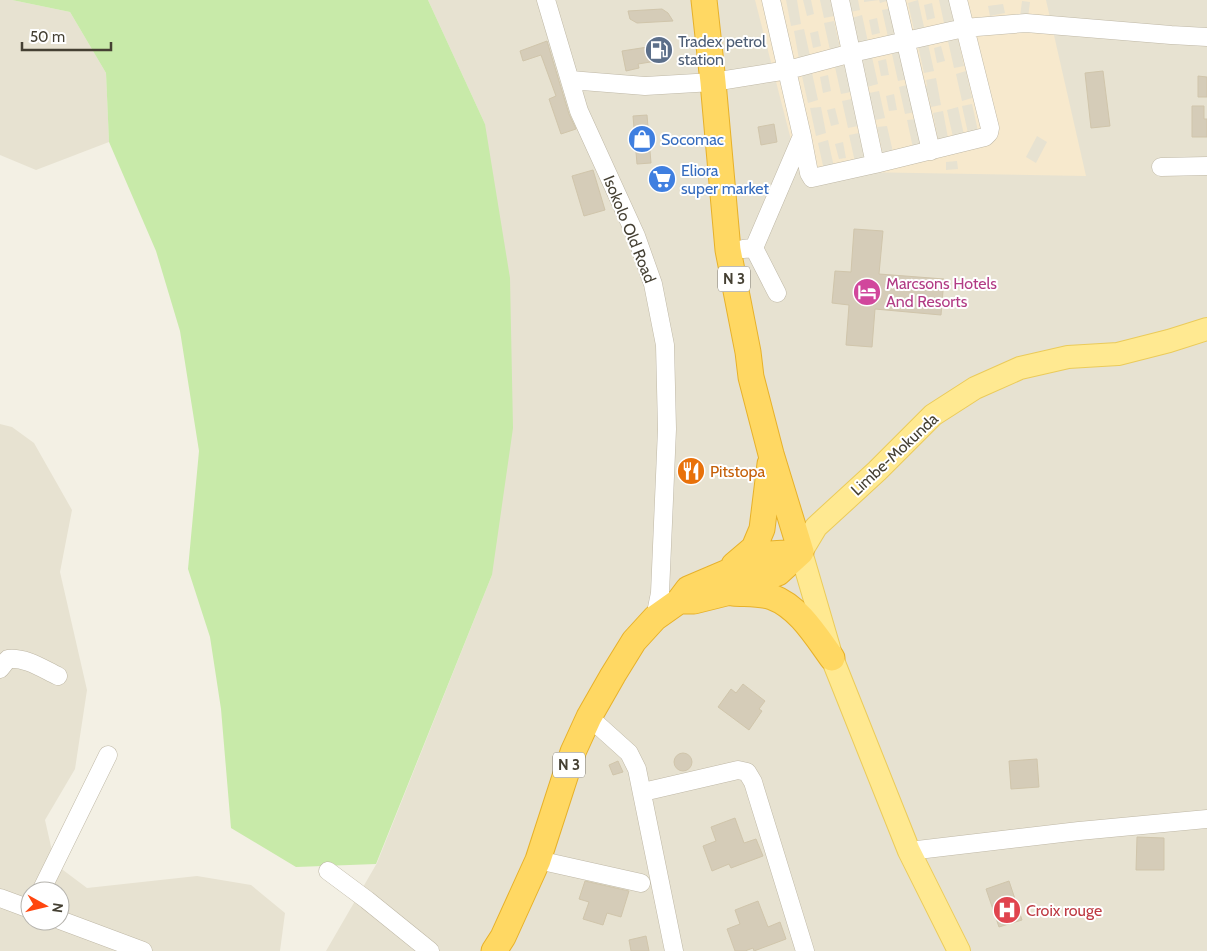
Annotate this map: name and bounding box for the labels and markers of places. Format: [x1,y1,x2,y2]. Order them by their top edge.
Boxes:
place label: Tradex petrol station [678,32,766,69]
fuel station icon: Tradex petrol station [644,35,674,65]
shop icon: Socomac [627,124,657,154]
place label: Socomac [661,130,724,149]
place label: Eliora super market [681,161,770,198]
supermarket icon: Eliora super market [647,164,677,194]
place label: Marcsons Hotels And Resorts [886,274,997,311]
hotel icon: Marcsons Hotels And Resorts [852,277,882,307]
restaurant icon: Pitstopa [676,456,706,486]
place label: Pitstopa [710,462,766,481]
hospital icon: Croix rouge [992,895,1022,925]
place label: Croix rouge [1026,901,1102,920]

